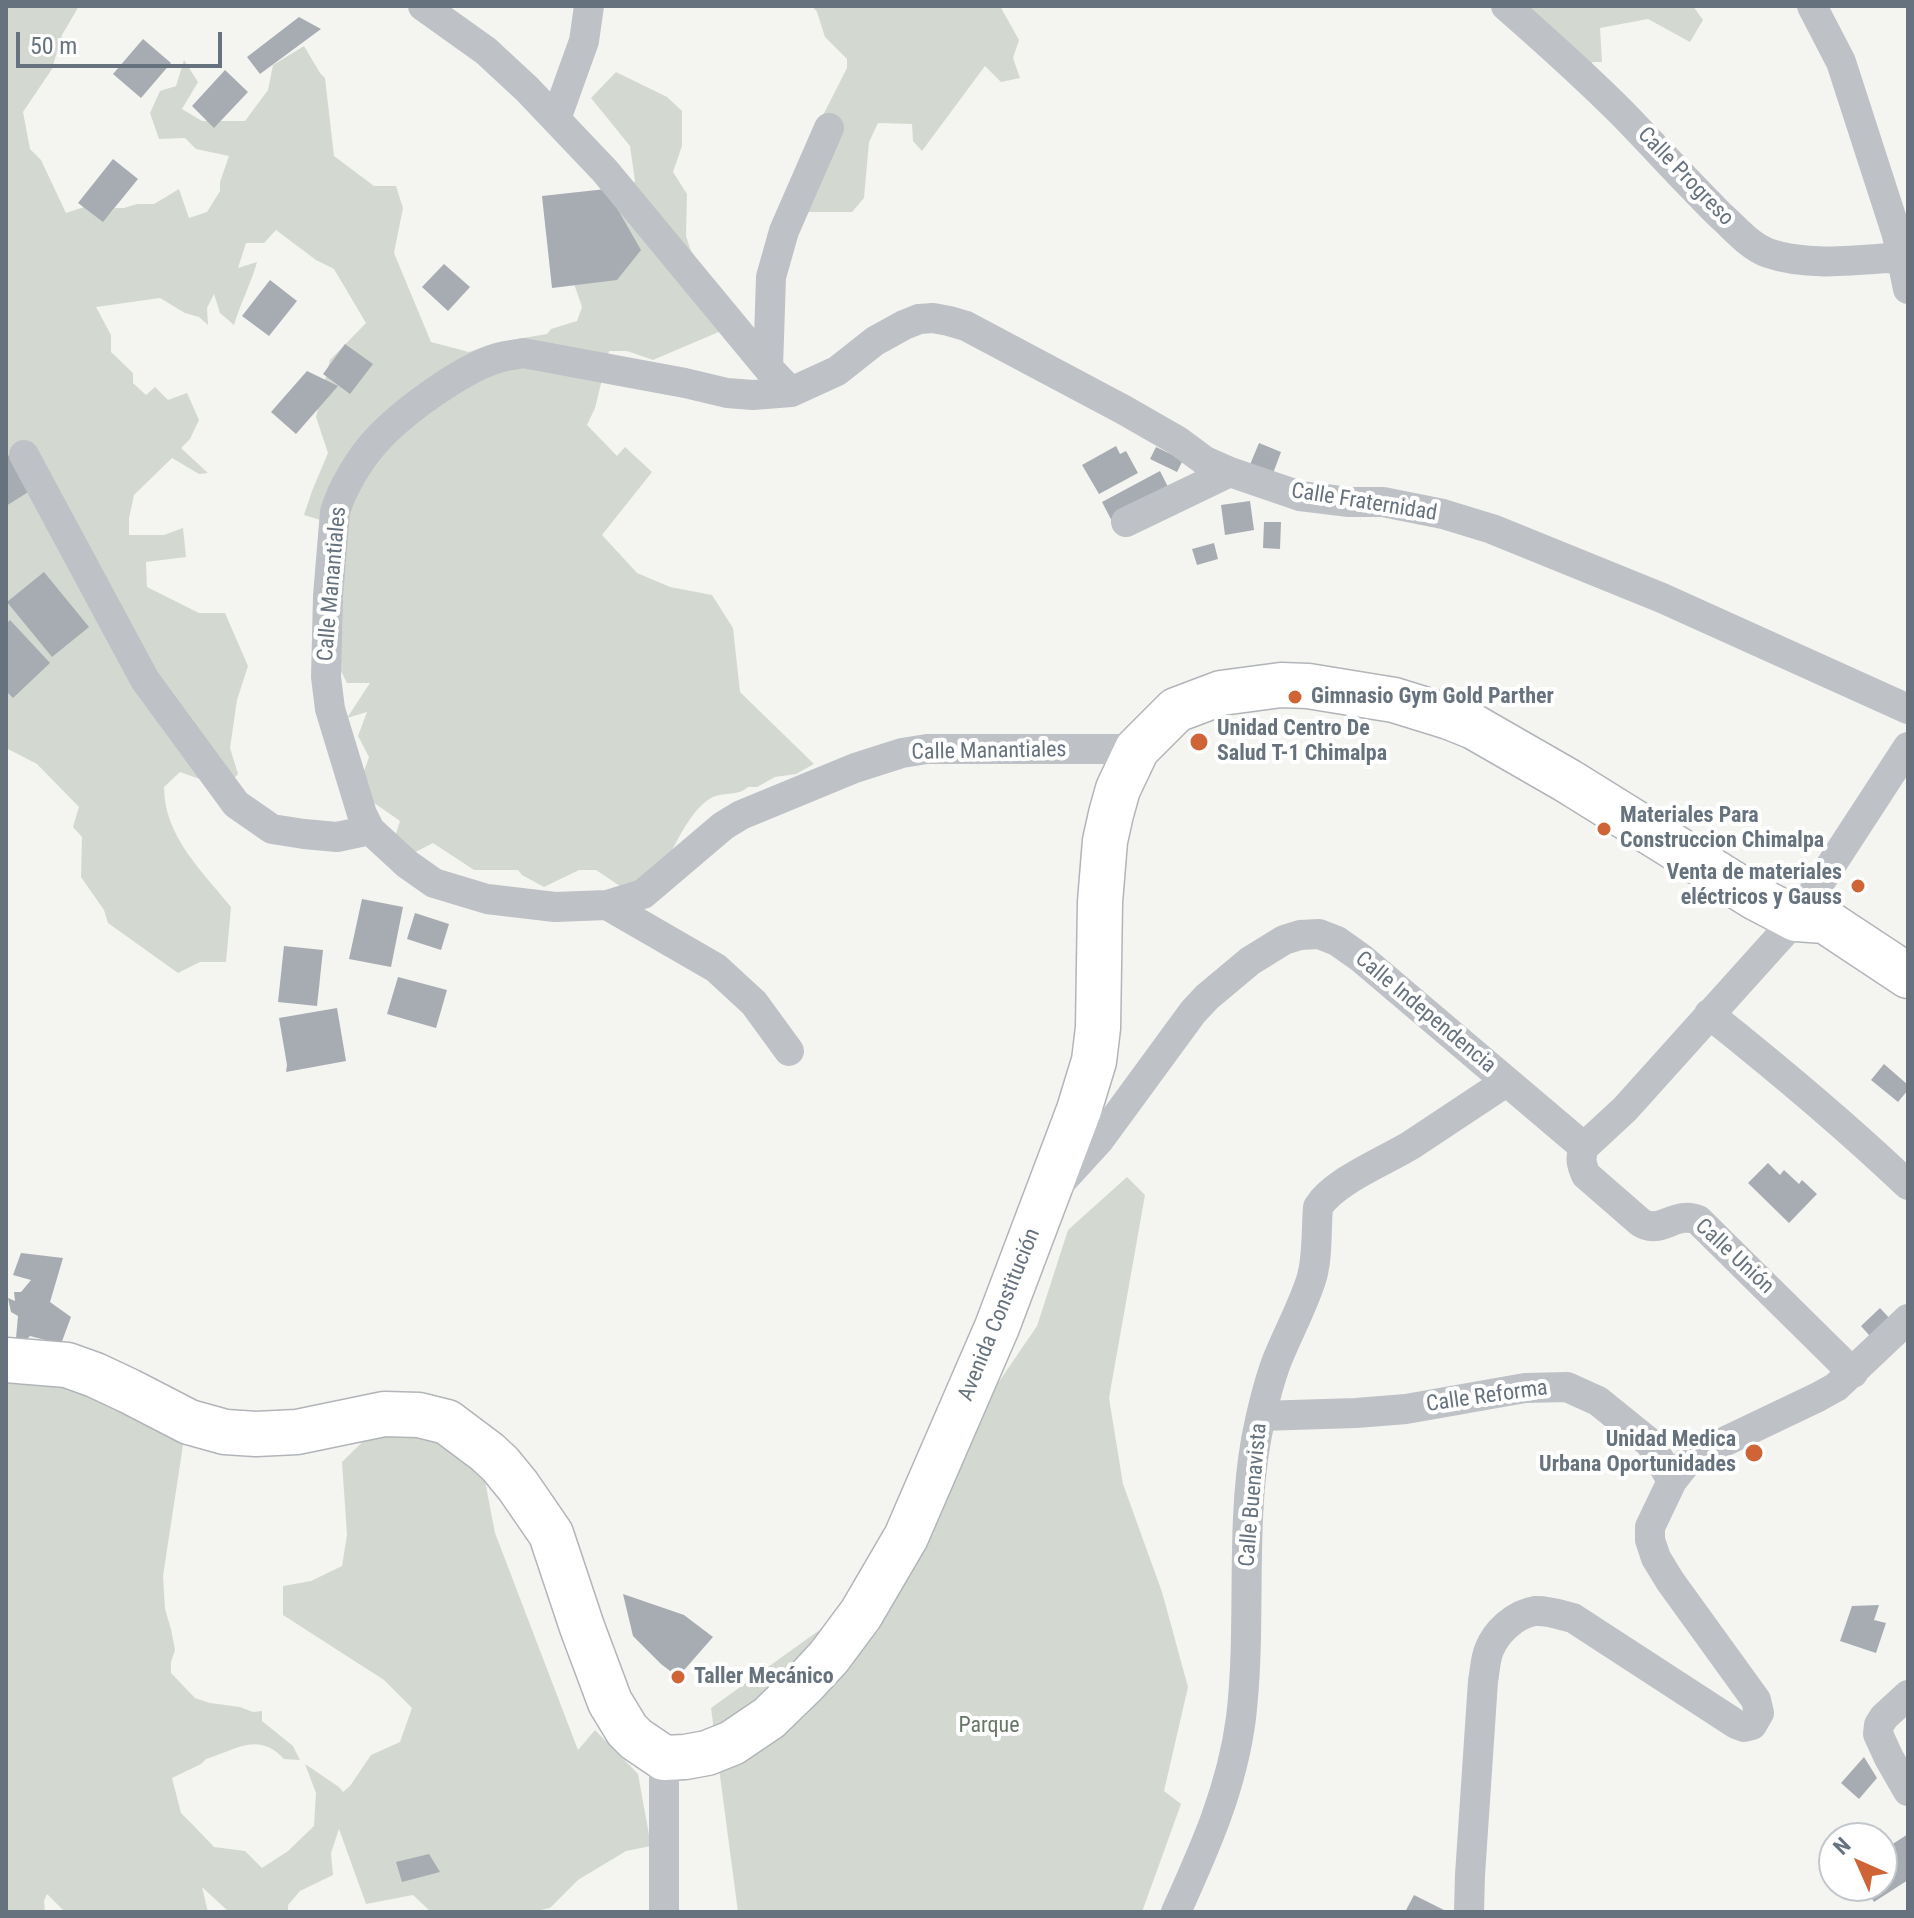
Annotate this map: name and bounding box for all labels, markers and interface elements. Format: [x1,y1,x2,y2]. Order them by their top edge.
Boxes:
scale bar [20,16,226,66]
text: 50 m [30,32,77,60]
street label: Calle Progreso [1631,122,1739,232]
street label: Calle Fraternidad [1289,478,1439,528]
street label: Calle Manantiales [313,506,353,662]
place label: Gimnasio Gym Gold Parther [1311,684,1554,710]
marker: Gimnasio Gym Gold Parther [1286,688,1304,706]
place label: Unidad Centro De Salud T-1 Chimalpa [1217,716,1387,768]
marker: Unidad Centro De Salud T-1 Chimalpa [1188,731,1210,753]
street label: Calle Manantiales [911,737,1067,767]
place label: Materiales Para Construccion Chimalpa [1620,803,1824,854]
marker: Materiales Para Construccion Chimalpa [1595,820,1613,838]
place label: Venta de materiales eléctricos y Gauss [1667,860,1842,912]
marker: Venta de materiales eléctricos y Gauss [1849,877,1867,895]
street label: Calle Independencia [1349,947,1501,1079]
street label: Calle Unión [1689,1214,1779,1300]
street label: Avenida Constitución [953,1225,1047,1405]
street label: Calle Reforma [1425,1375,1549,1419]
street label: Calle Buenavista [1235,1422,1273,1568]
place label: Unidad Medica Urbana Oportunidades [1539,1427,1736,1478]
marker: Unidad Medica Urbana Oportunidades [1743,1442,1765,1464]
place label: Taller Mecánico [694,1664,834,1690]
marker: Taller Mecánico [669,1668,687,1686]
park label: Parque [958,1713,1020,1739]
north arrow [1818,1822,1898,1902]
text: N [1828,1832,1856,1860]

